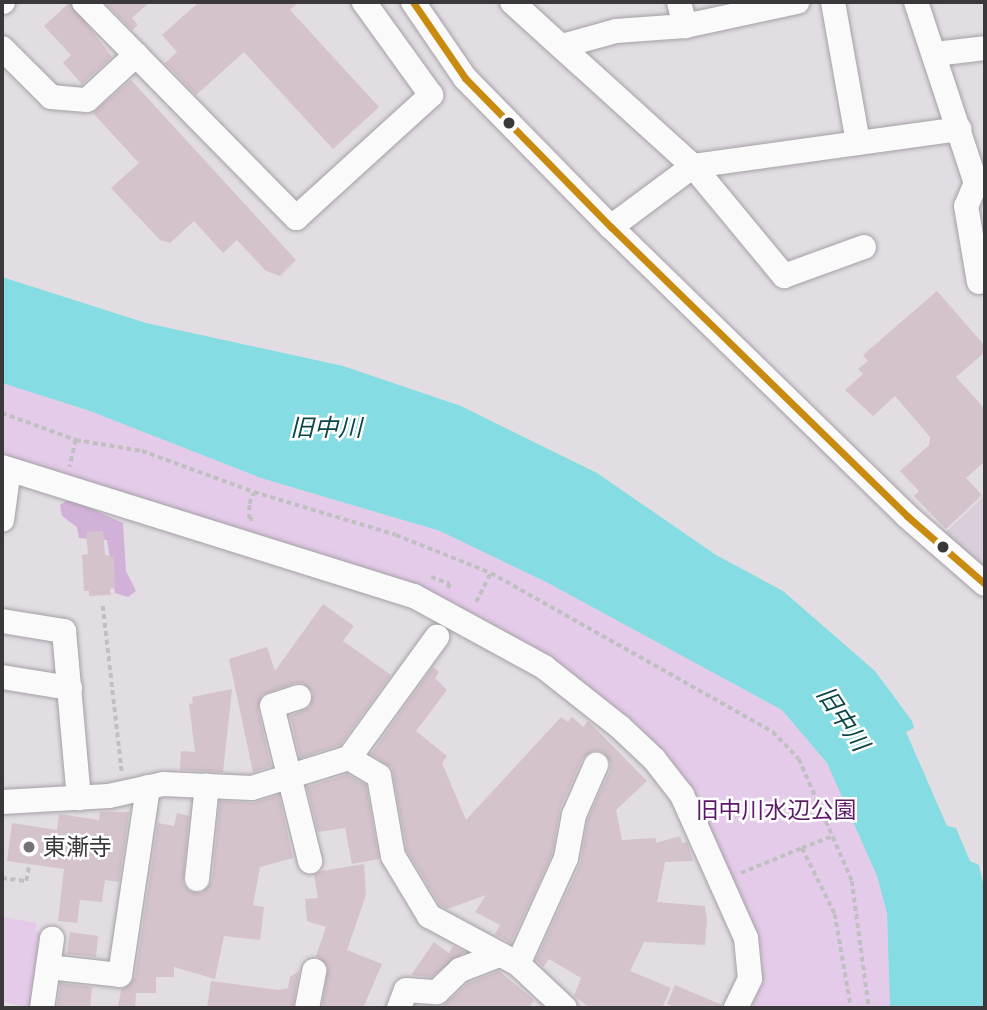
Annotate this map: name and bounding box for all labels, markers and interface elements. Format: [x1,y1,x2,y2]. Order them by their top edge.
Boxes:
unlabelled marker [502,116,516,130]
water label: 旧中川 [290,415,362,443]
unlabelled marker [936,540,950,554]
water label: 旧中川 [810,681,874,757]
park label: 旧中川水辺公園 [696,796,856,824]
place label: 東漸寺 [43,833,112,861]
marker: 東漸寺 [21,839,37,855]

